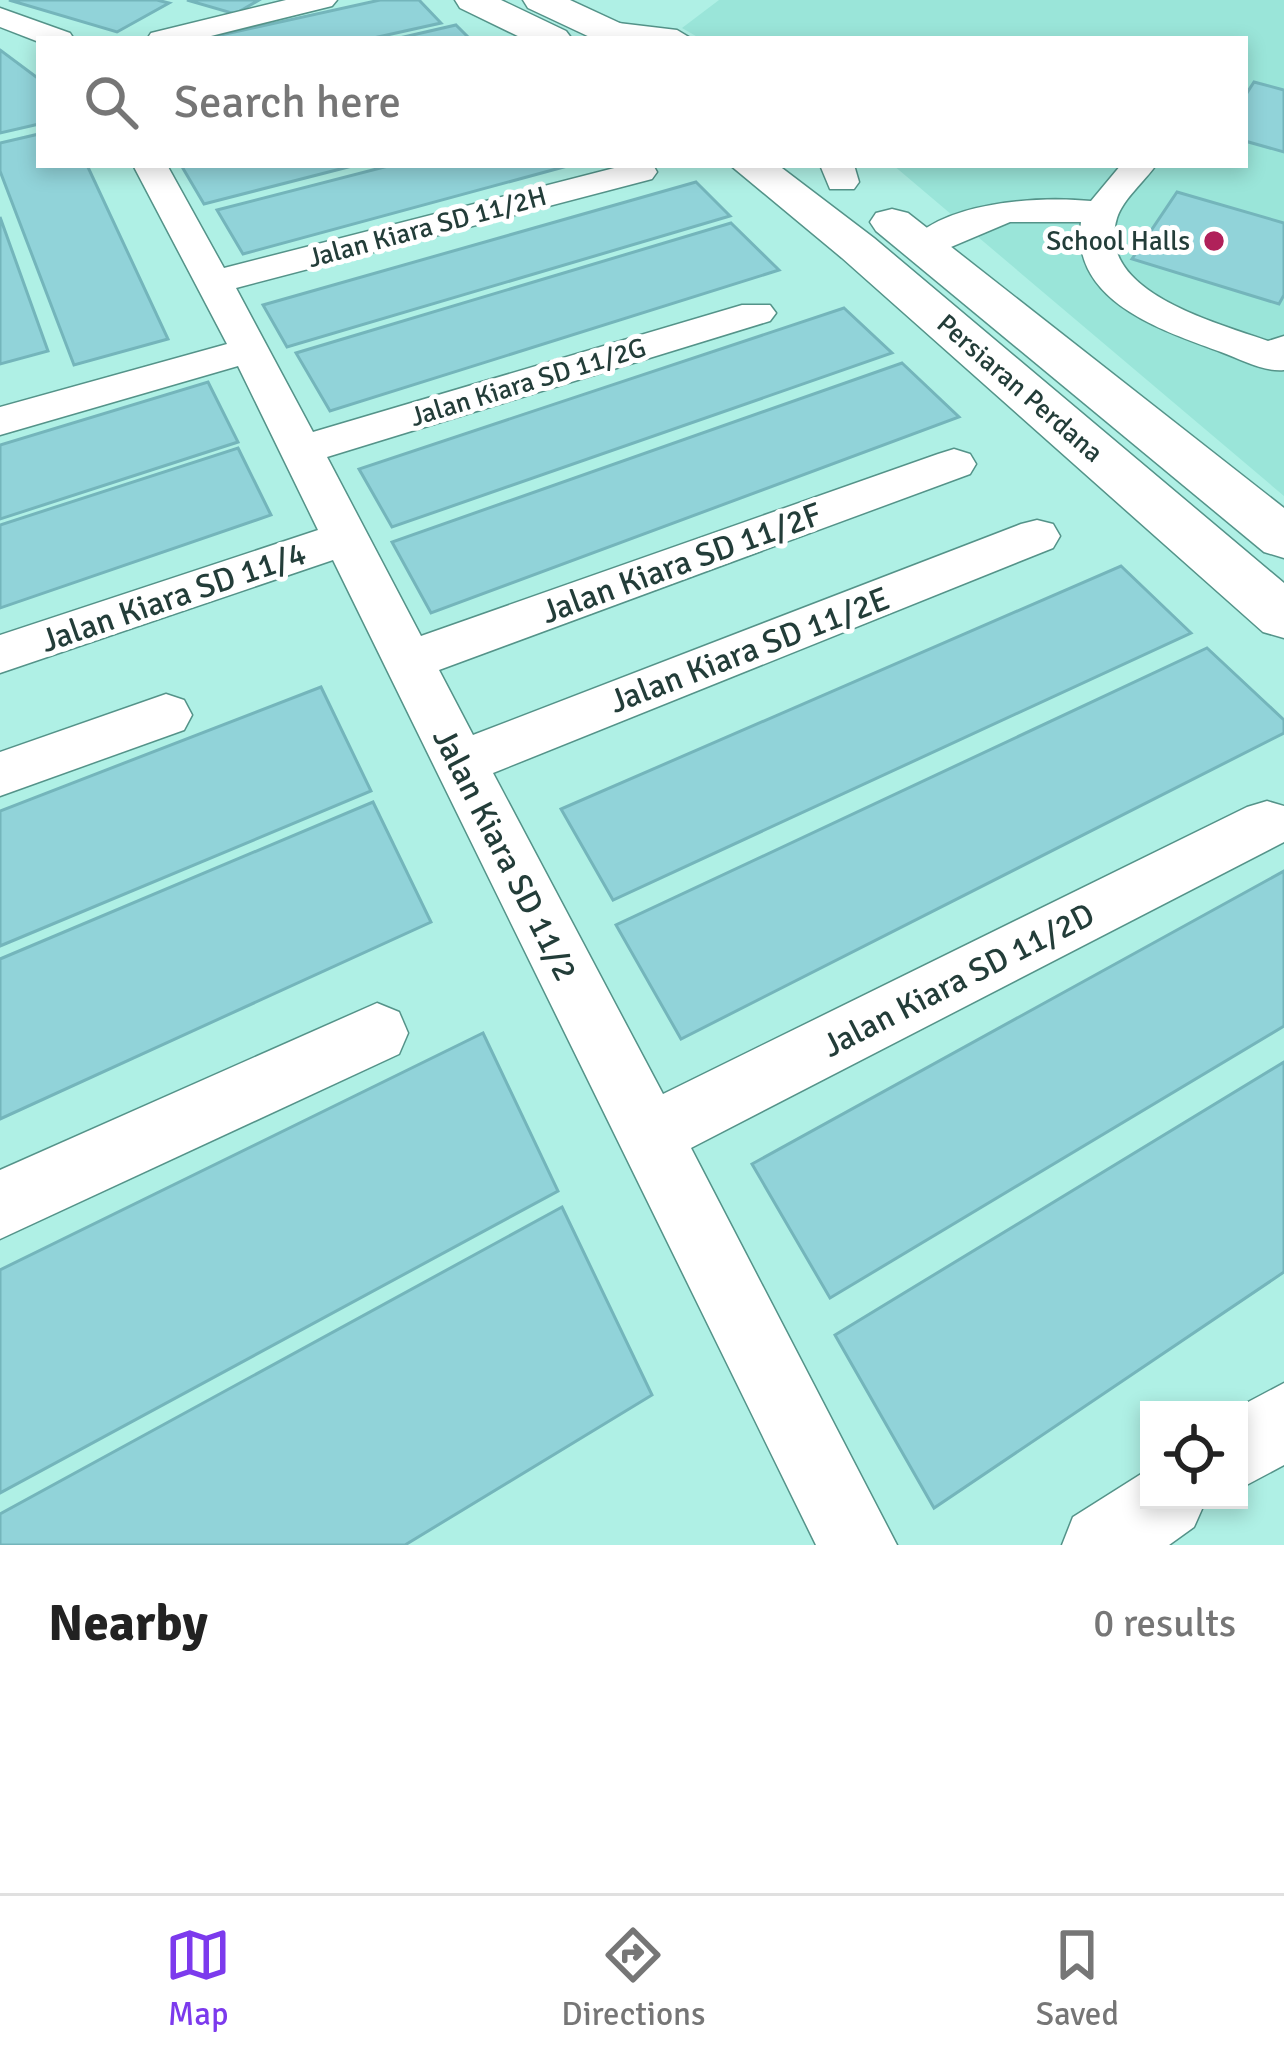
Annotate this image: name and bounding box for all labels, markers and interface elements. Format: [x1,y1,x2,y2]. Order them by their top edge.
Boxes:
search box [36,36,1248,168]
icon: search [78,69,144,135]
text: Search here [174,75,401,130]
street label: Jalan Kiara SD 11/2H [304,180,550,275]
place label: School Halls [1046,225,1190,258]
marker: School Halls [1201,228,1227,254]
street label: Persiaran Perdana [930,307,1109,469]
street label: Jalan Kiara SD 11/2G [406,331,650,434]
street label: Jalan Kiara SD 11/2F [536,494,827,633]
street label: Jalan Kiara SD 11/4 [35,533,312,662]
street label: Jalan Kiara SD 11/2E [604,578,895,723]
street label: Jalan Kiara SD 11/2 [423,722,586,988]
street label: Jalan Kiara SD 11/2D [816,894,1101,1067]
map controls [1140,1401,1248,1509]
button: locate [1140,1401,1248,1509]
text: Nearby [48,1592,208,1655]
text: 0 results [1093,1599,1236,1647]
tab: Map [165,1922,231,2035]
tab: Directions [561,1922,706,2035]
tab: Saved [1036,1922,1119,2035]

